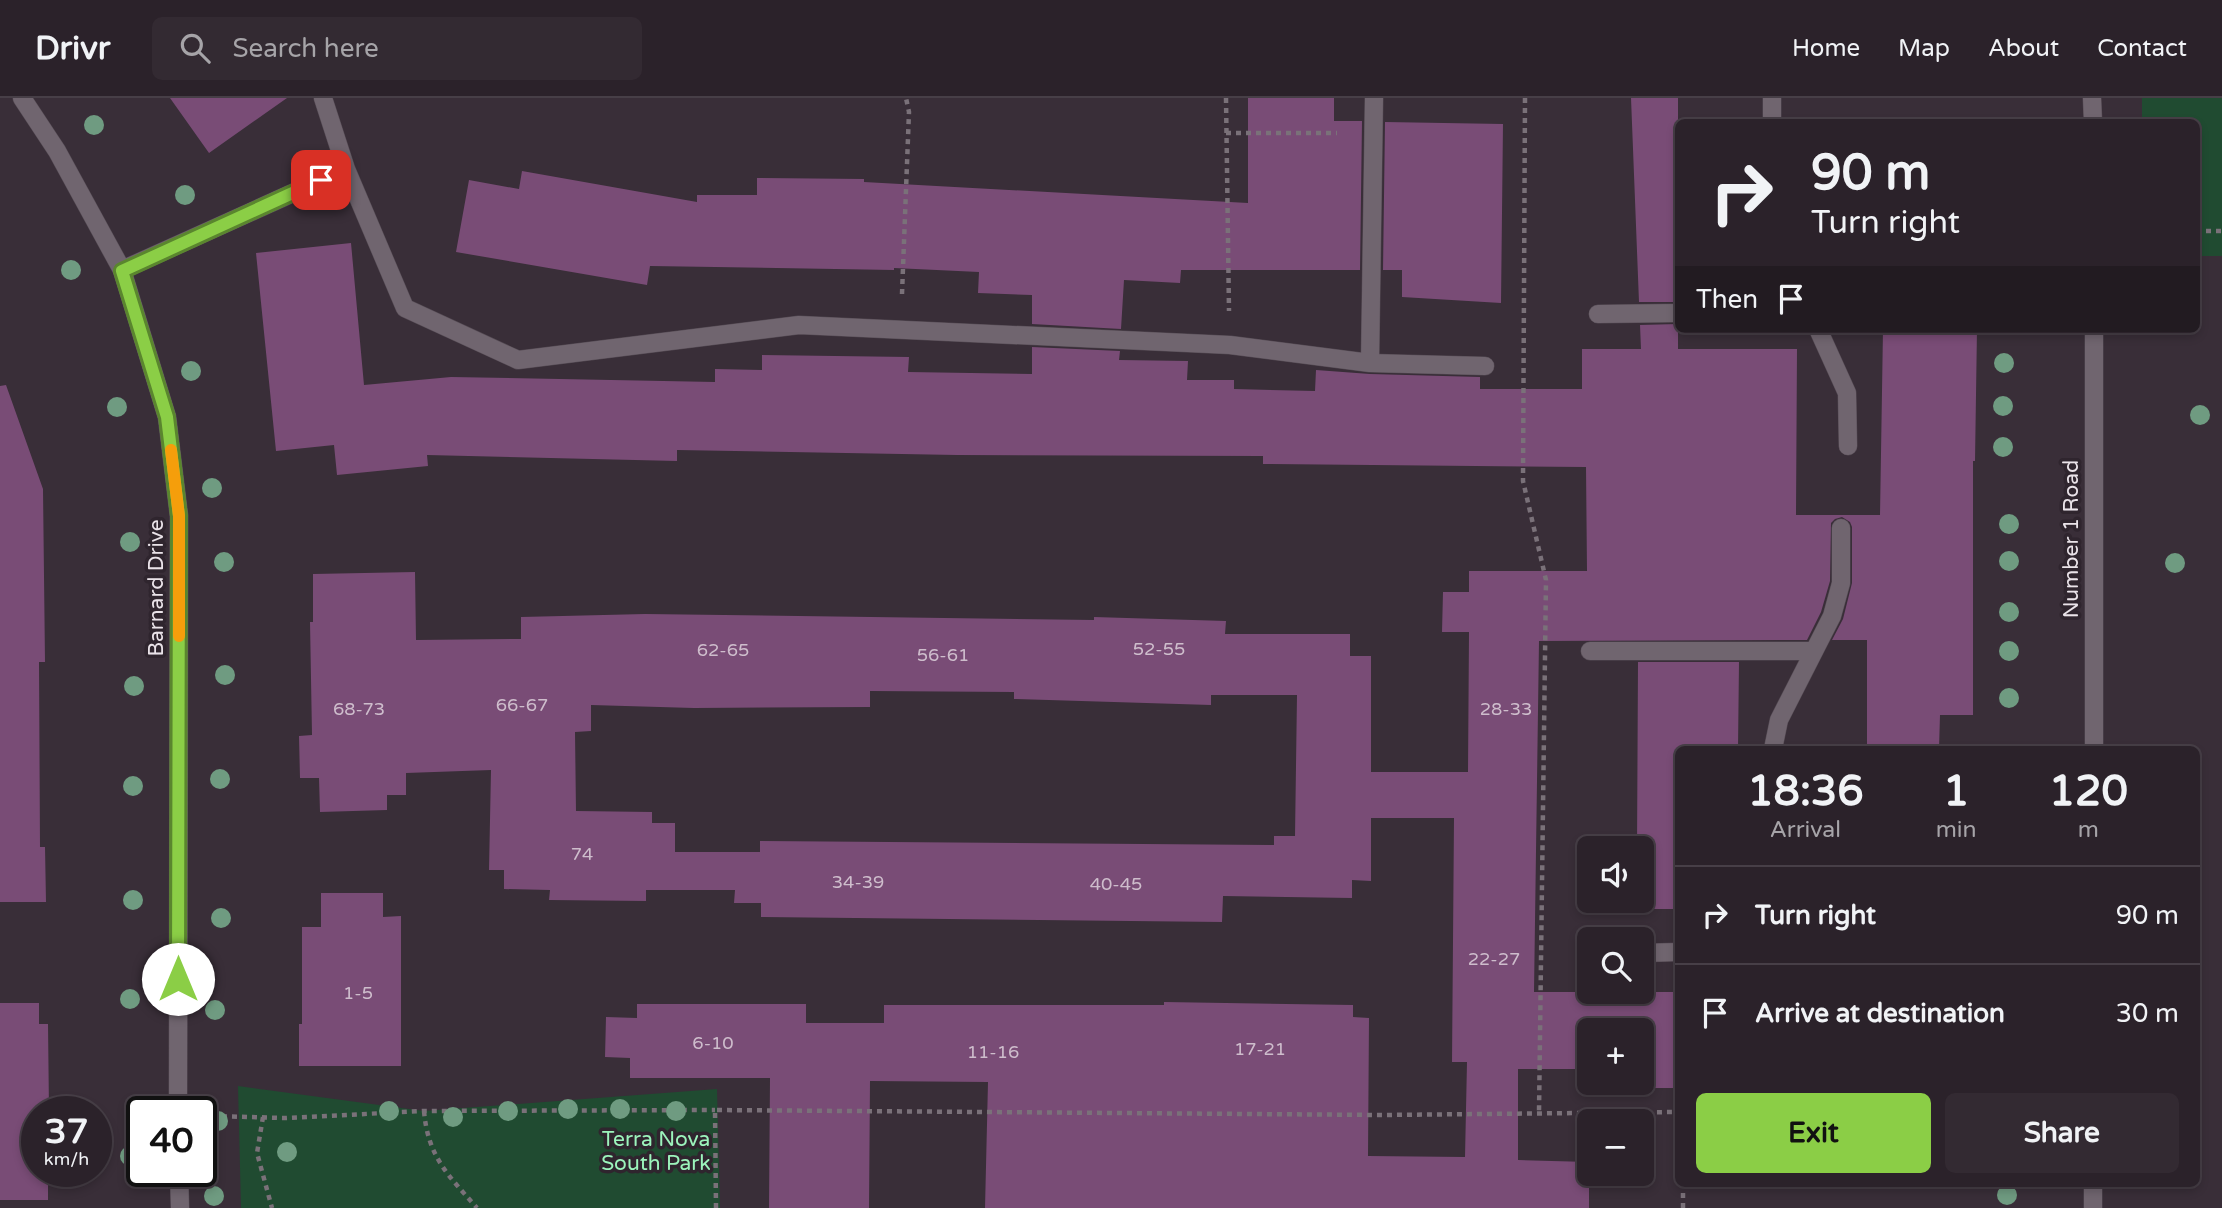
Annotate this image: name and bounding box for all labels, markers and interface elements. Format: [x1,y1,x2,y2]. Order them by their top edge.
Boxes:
search box [152,17,642,80]
text: Drivr [35,29,110,68]
icon: search [176,29,214,67]
text: Search here [232,33,379,64]
text: Home [1792,34,1860,63]
text: Map [1898,34,1950,63]
text: About [1988,34,2059,63]
text: Contact [2097,34,2187,63]
text: 90 m [1811,144,1930,203]
icon: right [1696,147,1787,238]
pin [291,150,351,210]
icon: arrive [302,161,340,199]
text: Turn right [1811,204,1960,242]
icon: arrive [1772,280,1810,318]
text: Then [1696,284,1758,315]
street label: Number 1 Road [2059,460,2084,618]
street label: Barnard Drive [144,519,169,657]
house number: 52-55 [1133,638,1185,660]
house number: 62-65 [697,639,749,661]
house number: 56-61 [917,644,969,666]
house number: 66-67 [496,694,548,716]
house number: 68-73 [333,698,385,720]
house number: 28-33 [1480,698,1532,720]
text: 18:36 [1747,766,1864,817]
text: 1 [1943,766,1969,817]
text: 120 [2049,766,2128,817]
text: Arrival [1770,816,1841,844]
text: min [1936,816,1977,844]
text: m [2078,816,2099,844]
map controls [1577,836,1654,1186]
button: sound [1577,836,1654,913]
house number: 74 [571,843,593,865]
house number: 34-39 [832,871,884,893]
house number: 40-45 [1090,873,1142,895]
icon: right [1696,896,1734,934]
text: Turn right [1755,900,1876,931]
text: 90 m [2116,900,2179,931]
button: search [1577,927,1654,1004]
position arrow [141,942,215,1016]
house number: 22-27 [1468,948,1520,970]
house number: 1-5 [343,982,373,1004]
icon: arrive [1696,994,1734,1032]
text: Arrive at destination [1755,998,2005,1029]
text: 30 m [2116,998,2179,1029]
button: + [1577,1018,1654,1095]
house number: 6-10 [692,1032,734,1054]
house number: 17-21 [1234,1038,1286,1060]
house number: 11-16 [967,1041,1019,1063]
button: Exit [1696,1093,1931,1173]
button: Share [1945,1093,2179,1173]
speed limit sign: 40 [126,1096,217,1187]
button: − [1577,1109,1654,1186]
text: 37 [45,1111,88,1153]
park label: Terra Nova South Park [601,1127,711,1176]
text: km/h [44,1148,89,1170]

